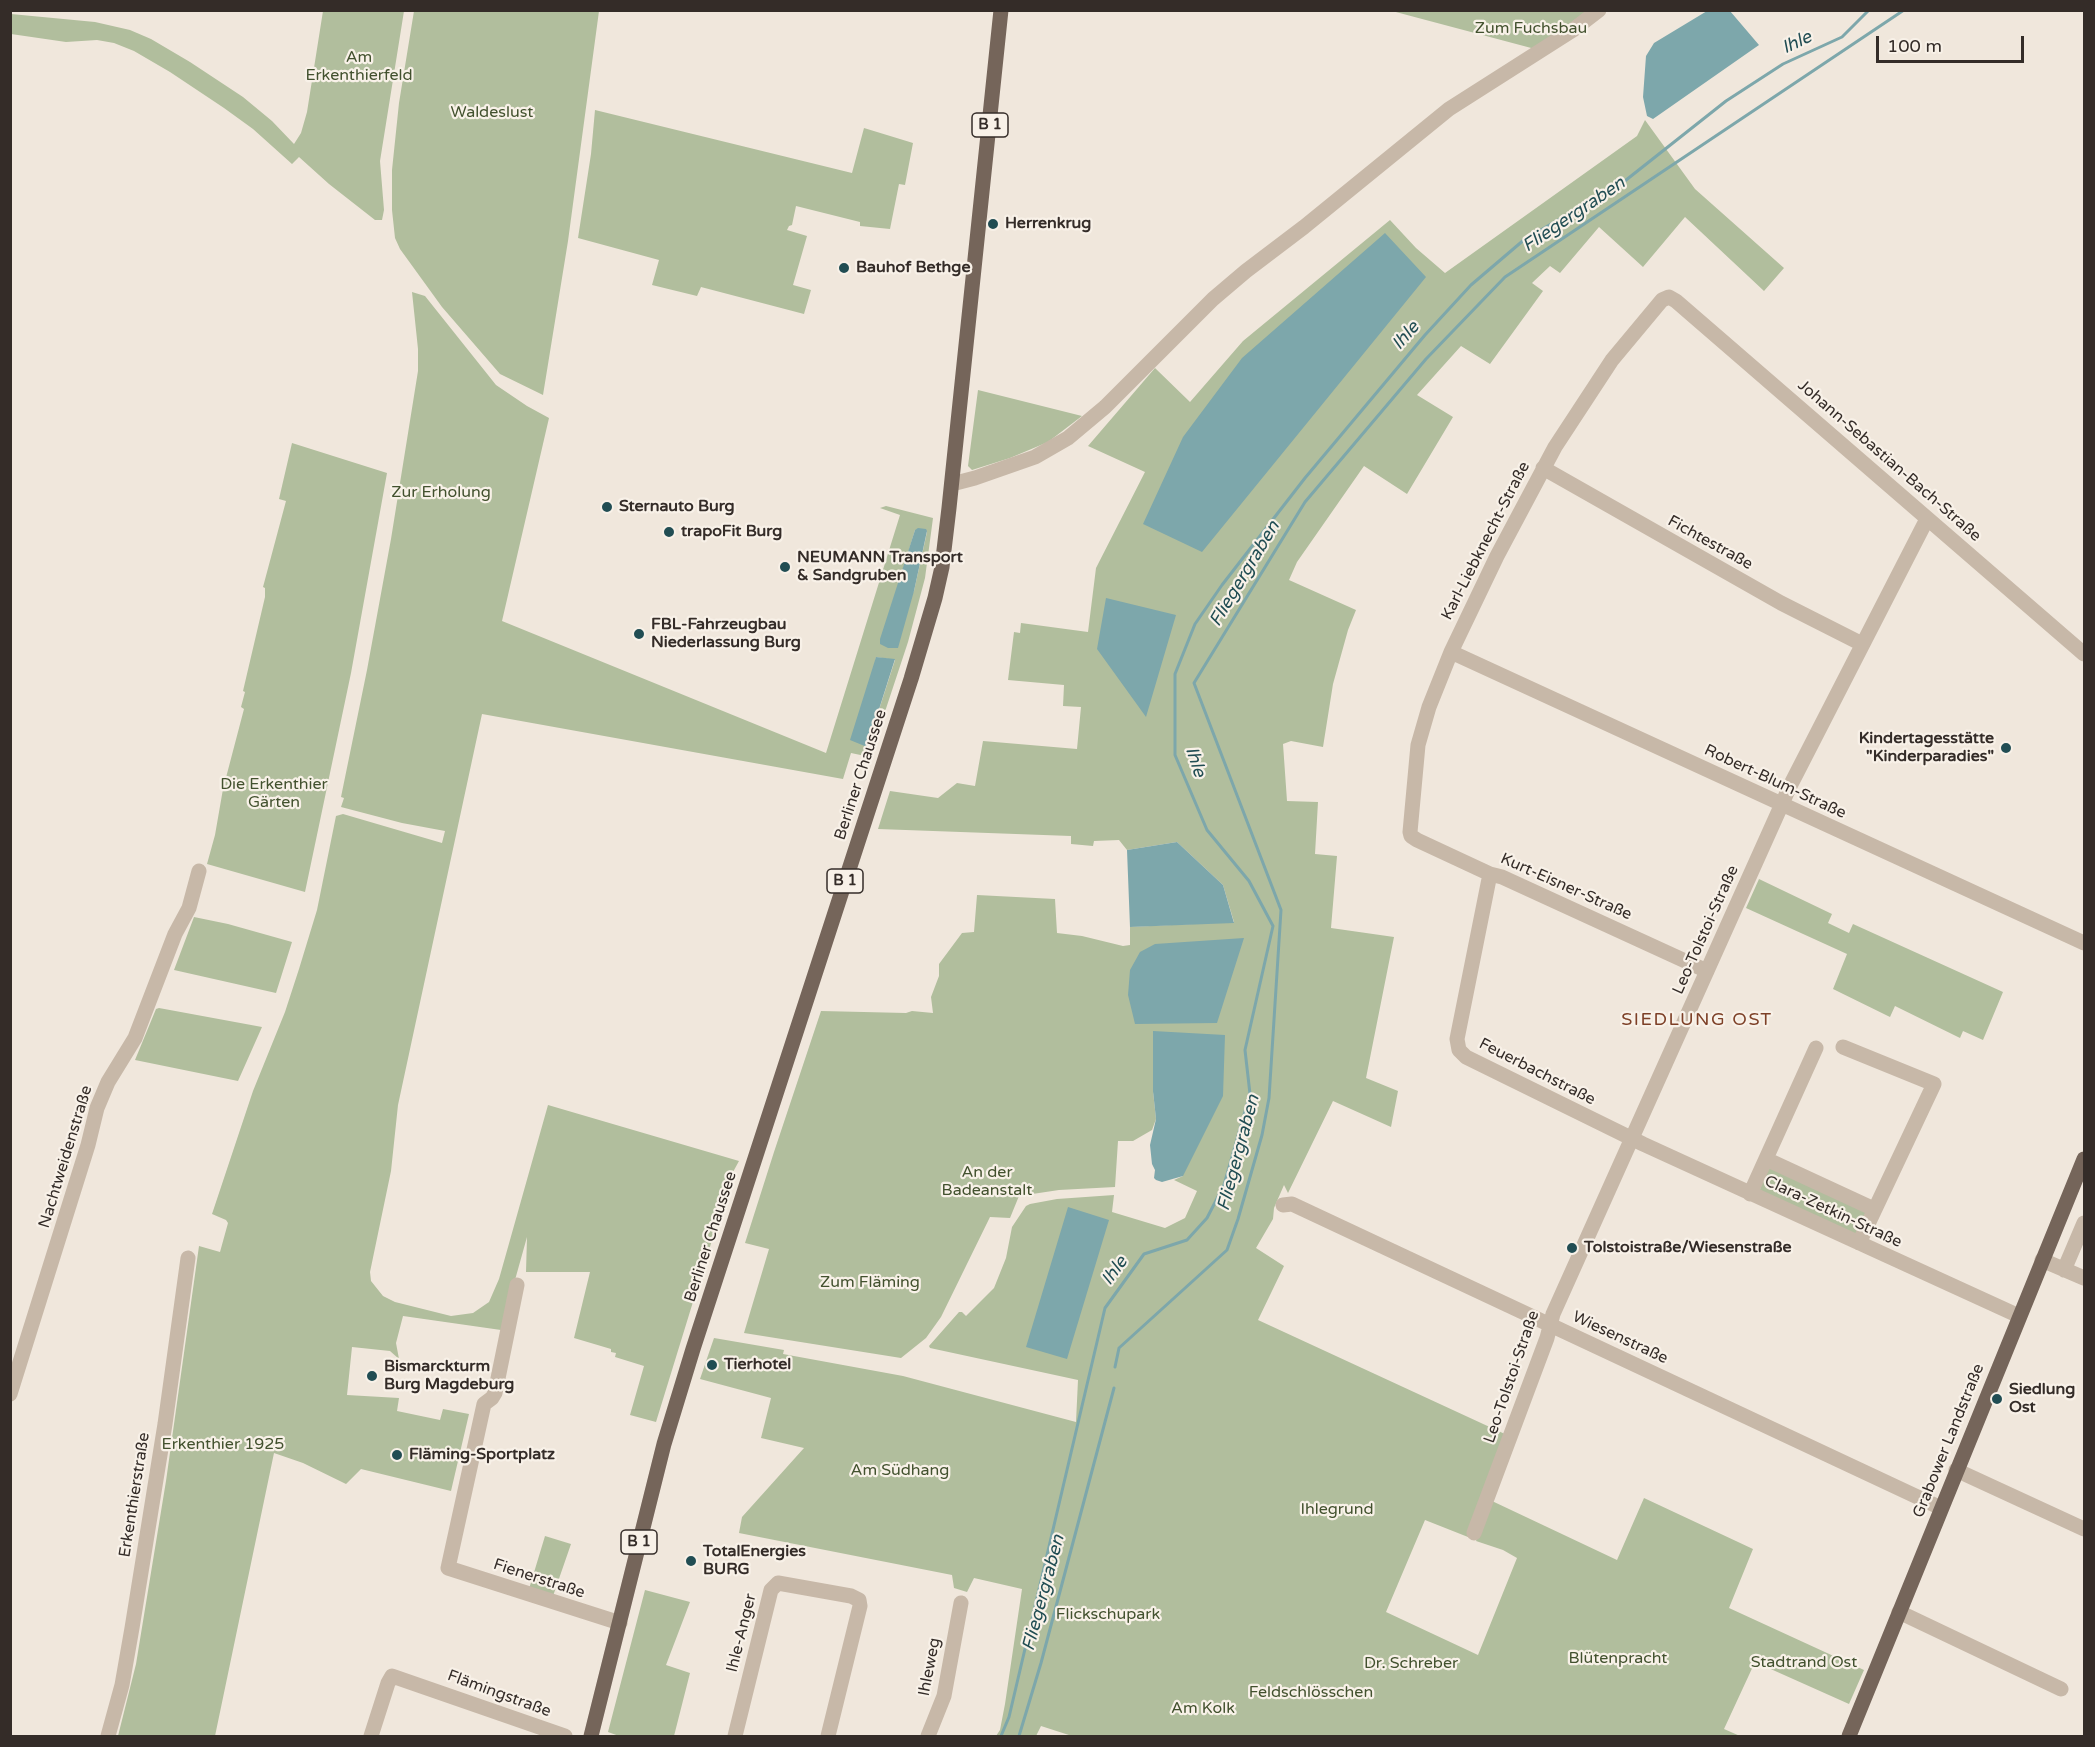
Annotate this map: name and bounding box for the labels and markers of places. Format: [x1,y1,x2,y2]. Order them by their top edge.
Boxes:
place label: Herrenkrug [1005,214,1091,234]
marker: Herrenkrug [986,217,1000,231]
place label: Bauhof Bethge [856,258,970,278]
marker: Bauhof Bethge [837,261,851,275]
place label: Sternauto Burg [619,497,735,517]
marker: Sternauto Burg [600,500,614,514]
place label: trapoFit Burg [681,522,782,542]
marker: trapoFit Burg [662,525,676,539]
place label: NEUMANN Transport & Sandgruben [797,548,963,586]
marker: NEUMANN Transport & Sandgruben [778,560,792,574]
place label: FBL-Fahrzeugbau Niederlassung Burg [651,615,801,653]
marker: FBL-Fahrzeugbau Niederlassung Burg [632,627,646,641]
place label: Kindertagesstätte "Kinderparadies" [1859,729,1994,767]
marker: Kindertagesstätte "Kinderparadies" [1999,741,2013,755]
place label: Tolstoistraße/Wiesenstraße [1584,1238,1792,1258]
marker: Tolstoistraße/Wiesenstraße [1565,1241,1579,1255]
place label: Tierhotel [724,1355,791,1375]
place label: Bismarckturm Burg Magdeburg [384,1357,514,1395]
marker: Tierhotel [705,1358,719,1372]
marker: Bismarckturm Burg Magdeburg [365,1369,379,1383]
place label: Siedlung Ost [2009,1380,2075,1418]
marker: Siedlung Ost [1990,1392,2004,1406]
place label: Fläming-Sportplatz [409,1445,555,1465]
marker: Fläming-Sportplatz [390,1448,404,1462]
place label: TotalEnergies BURG [703,1542,806,1580]
marker: TotalEnergies BURG [684,1554,698,1568]

